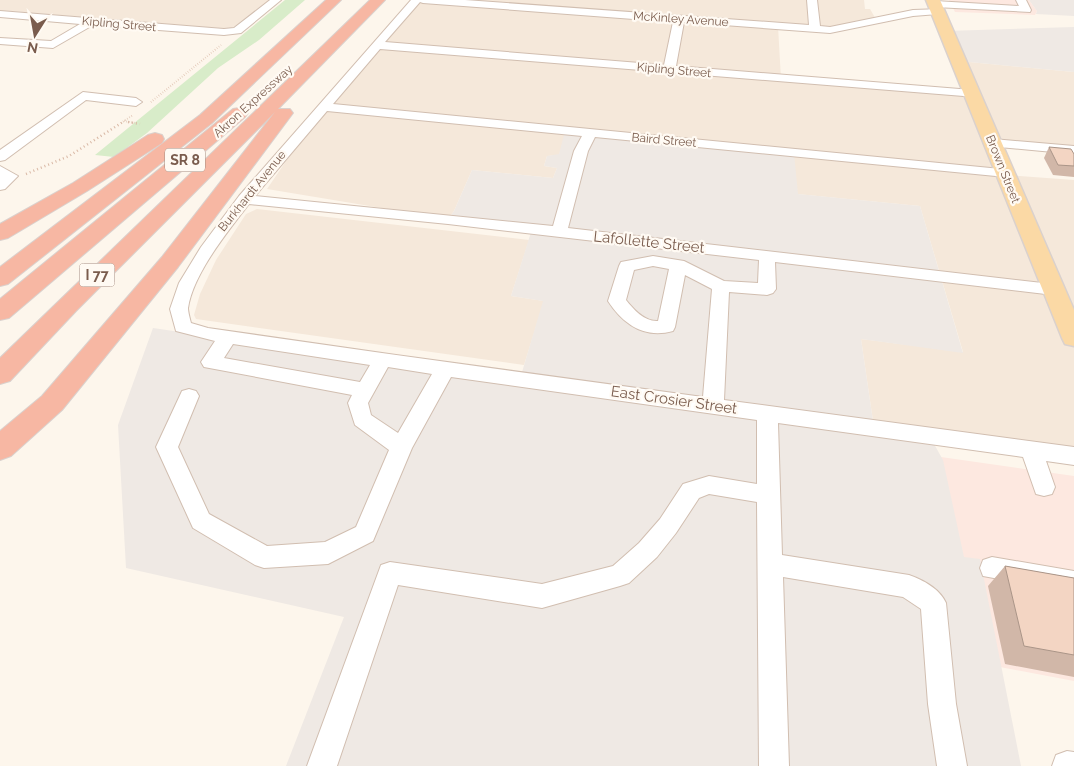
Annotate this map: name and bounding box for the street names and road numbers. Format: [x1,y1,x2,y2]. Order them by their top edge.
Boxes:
street label: McKinley Avenue [633,9,729,29]
street label: Kipling Street [81,14,157,34]
street label: Kipling Street [636,60,712,80]
street label: Akron Expressway [211,62,296,140]
street label: Baird Street [631,130,697,150]
street label: Brown Street [983,133,1023,205]
road number: SR 8 [165,148,205,172]
street label: Burkhardt Avenue [215,148,289,234]
street label: Lafollette Street [593,227,705,257]
road number: I 77 [80,264,114,286]
street label: East Crosier Street [610,382,738,418]

